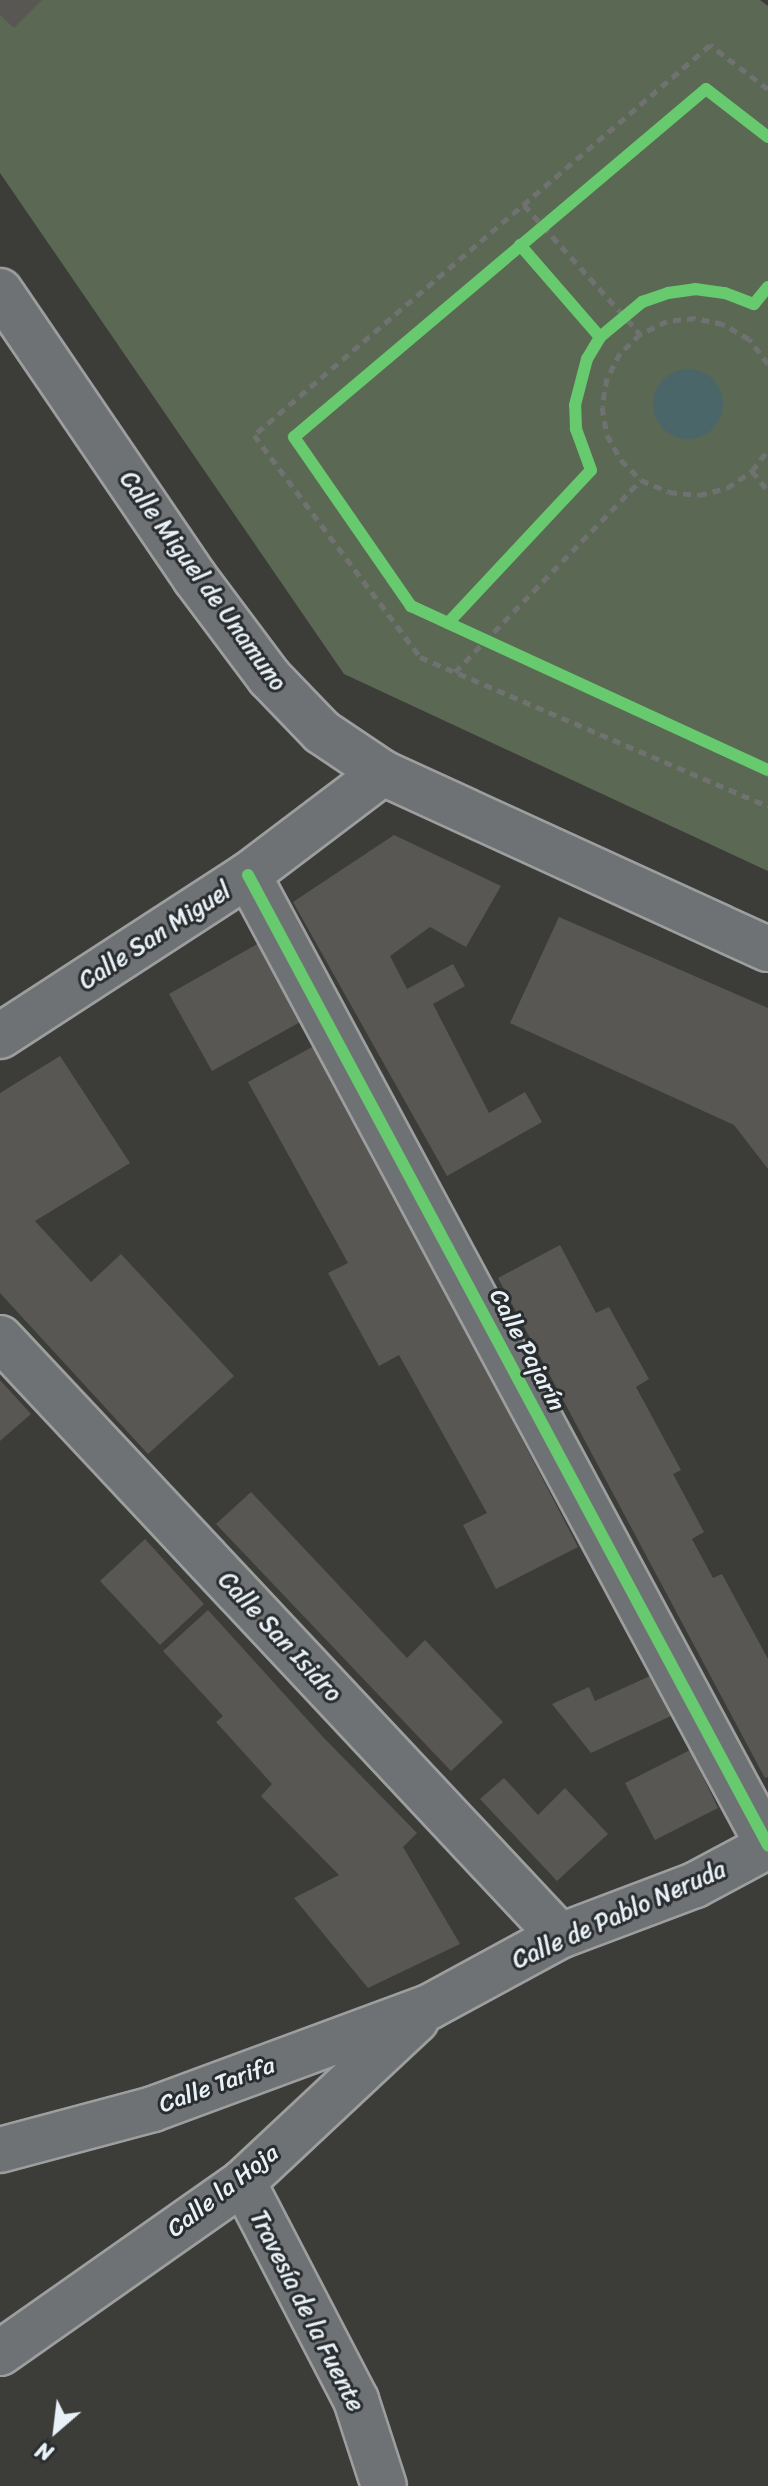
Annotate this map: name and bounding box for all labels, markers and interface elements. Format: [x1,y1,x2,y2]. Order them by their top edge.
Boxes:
street label: Calle Miguel de Unamuno [114,466,292,696]
street label: Calle San Miguel [74,876,236,996]
street label: Calle Pajarín [483,1284,571,1416]
street label: Calle San Isidro [212,1566,348,1708]
street label: Calle de Pablo Neruda [507,1855,731,1975]
street label: Calle Tarifa [155,2051,279,2119]
street label: Calle la Hoja [162,2139,284,2243]
street label: Travesía de la Fuente [244,2206,370,2416]
north arrow [16,2390,96,2470]
text: N [29,2431,60,2472]

